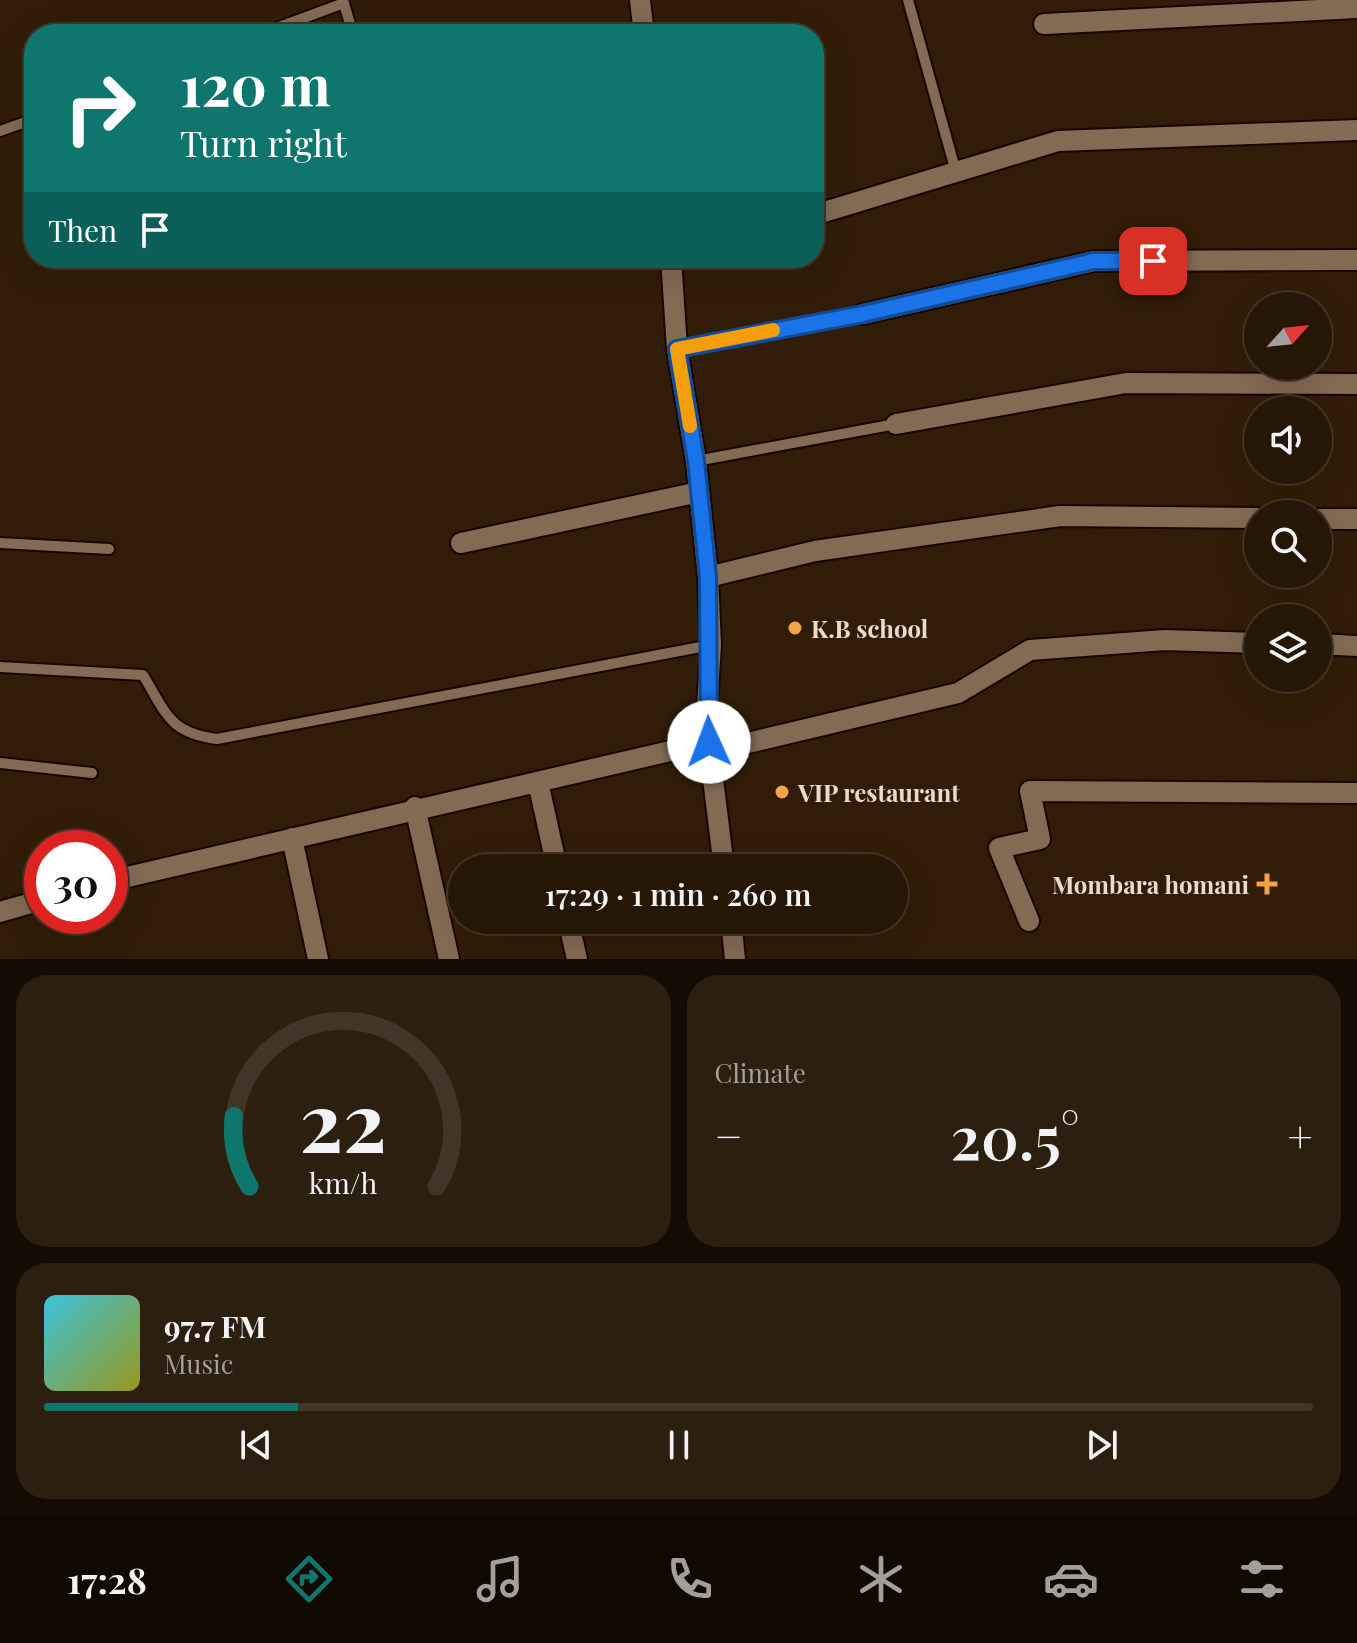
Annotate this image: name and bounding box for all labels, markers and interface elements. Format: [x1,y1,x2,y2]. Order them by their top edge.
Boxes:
text: 120 m [180,46,331,121]
icon: right [48,56,152,160]
text: Turn right [180,118,347,166]
icon: arrive [133,208,177,252]
text: Then [48,210,117,250]
pin [1119,227,1187,295]
icon: arrive [1131,239,1175,283]
north arrow [1244,292,1332,380]
map controls [1244,292,1332,692]
button: sound [1244,396,1332,484]
button: search [1244,500,1332,588]
button: layers [1244,604,1332,692]
place label: K.B school [811,612,929,644]
marker: K.B school [786,619,804,637]
position arrow [667,700,751,784]
place label: VIP restaurant [797,776,960,808]
marker: VIP restaurant [773,783,791,801]
speed limit sign: 30 [24,830,128,934]
place label: Mombara homani [1052,868,1249,900]
marker: Mombara homani [1256,873,1278,895]
text: 17:29 · 1 min · 260 m [544,874,812,914]
text: Climate [715,1055,806,1090]
text: 22 [300,1063,387,1174]
text: 20.5° [951,1095,1080,1175]
text: − [715,1105,743,1164]
text: + [1287,1105,1313,1164]
text: km/h [309,1163,378,1201]
text: 97.7 FM [164,1306,266,1346]
text: Music [164,1346,233,1381]
icon: previous [234,1423,278,1467]
icon: pause [657,1423,701,1467]
icon: next [1080,1423,1124,1467]
icon: directions [281,1551,337,1607]
icon: music [472,1551,528,1607]
icon: phone [662,1551,718,1607]
icon: climate [853,1551,909,1607]
icon: car [1043,1551,1099,1607]
icon: filters [1234,1551,1290,1607]
text: 17:28 [67,1555,147,1603]

